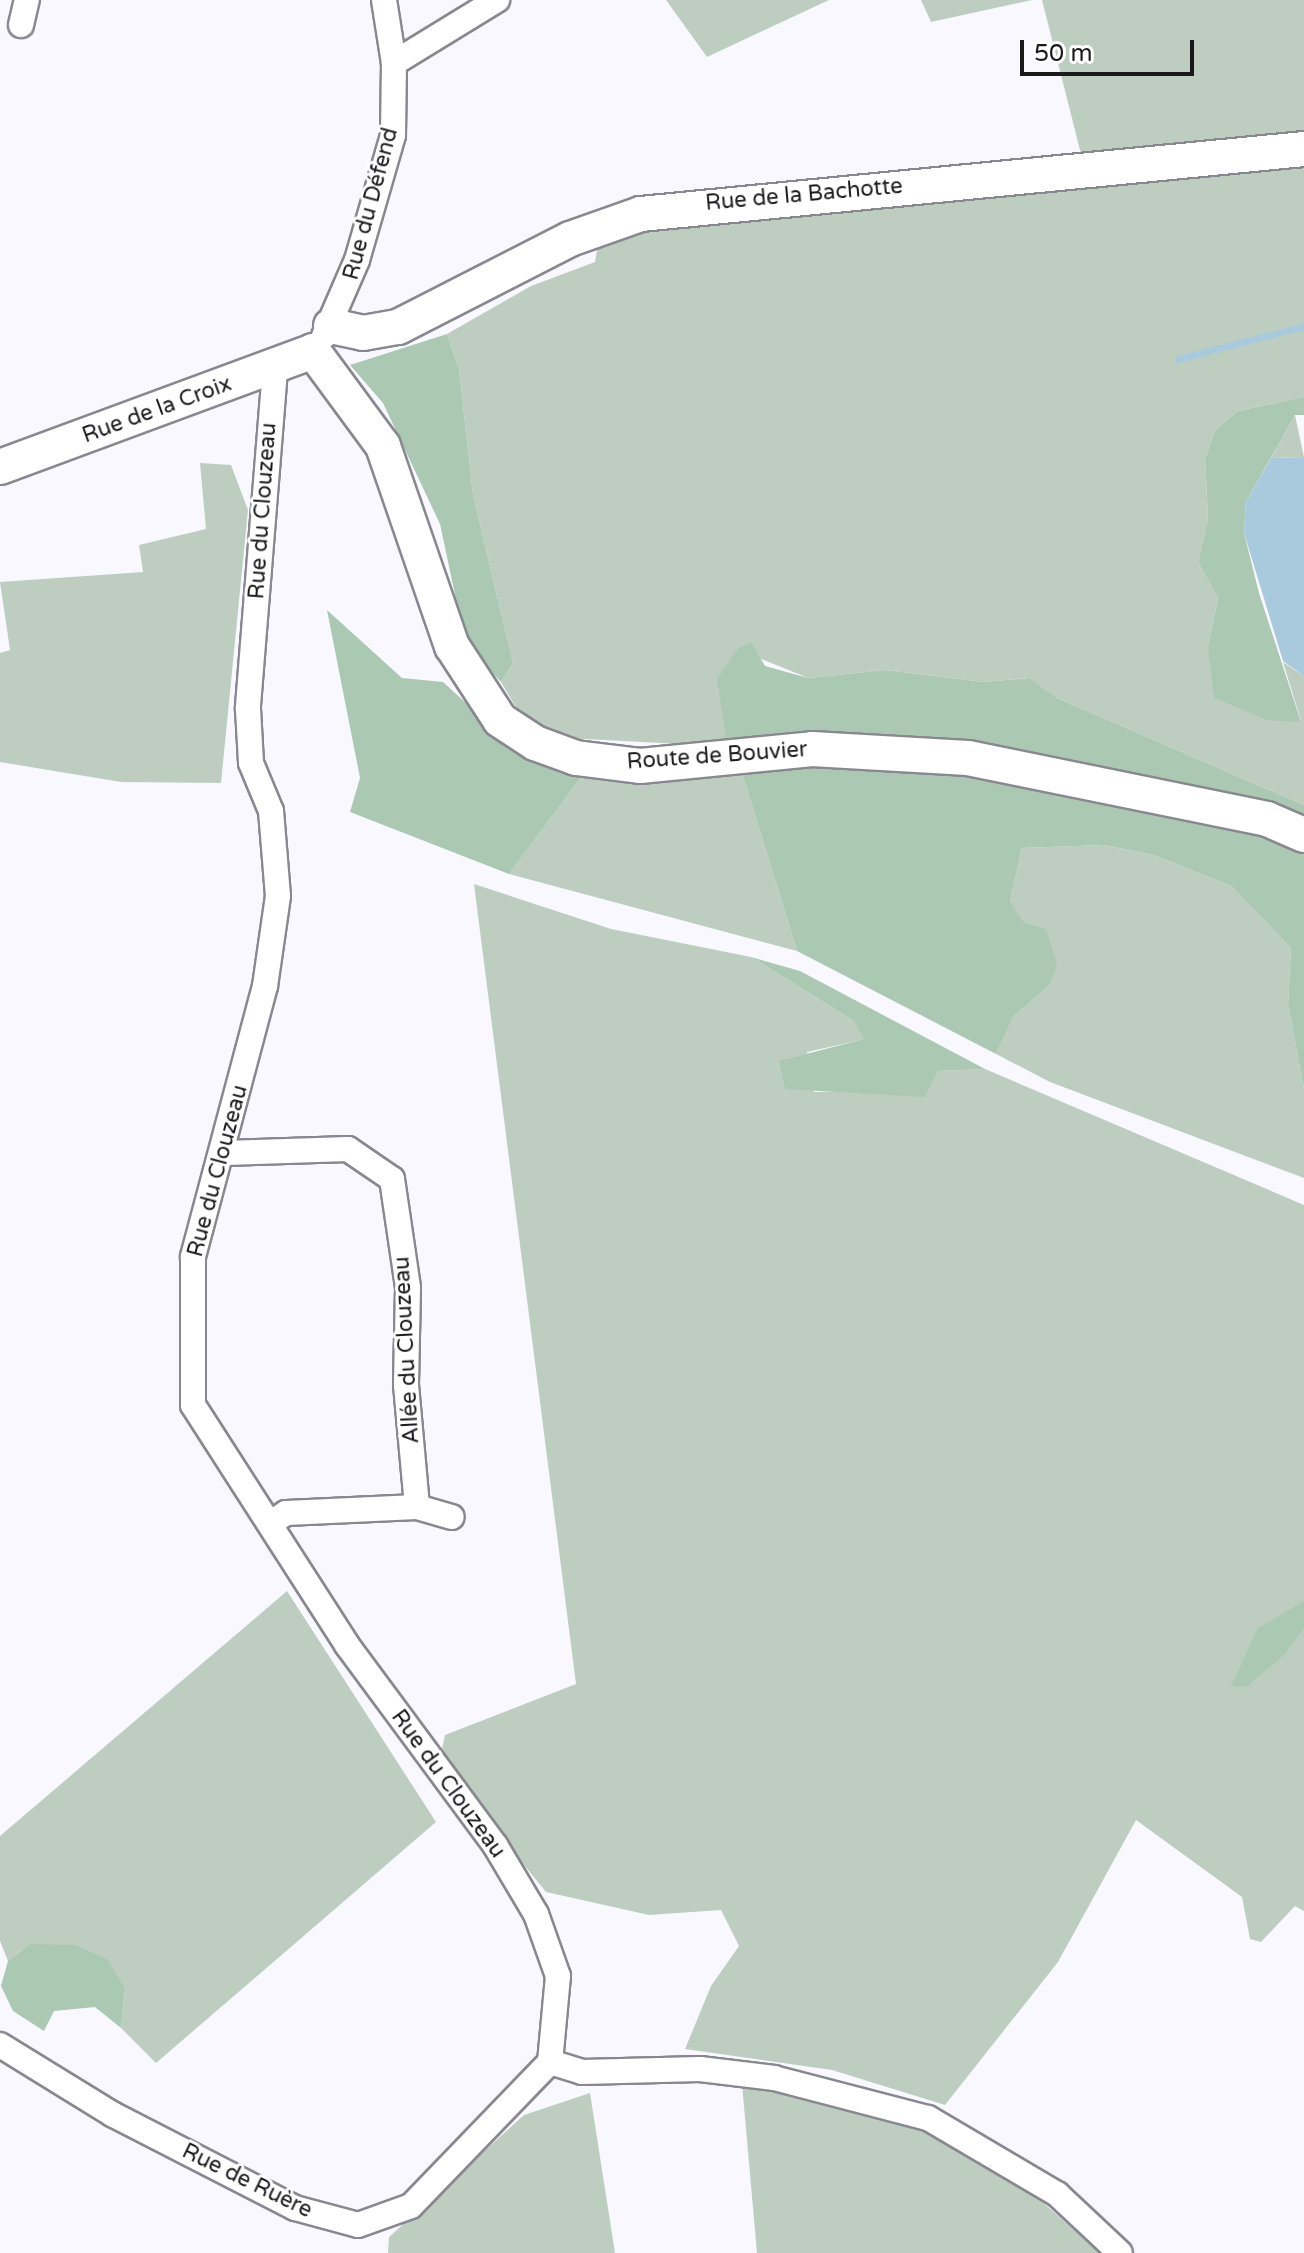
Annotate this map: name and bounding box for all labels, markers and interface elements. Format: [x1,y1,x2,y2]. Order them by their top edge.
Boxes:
scale bar [1024,24,1198,74]
text: 50 m [1034,39,1092,68]
street label: Rue du Défend [338,125,404,283]
street label: Rue de la Bachotte [704,173,904,217]
street label: Rue de la Croix [79,371,235,449]
street label: Rue du Clouzeau [244,422,282,600]
street label: Route de Bouvier [626,737,808,775]
street label: Rue du Clouzeau [182,1082,254,1260]
street label: Allée du Clouzeau [389,1256,425,1444]
street label: Rue du Clouzeau [385,1705,511,1863]
street label: Rue de Ruère [178,2138,316,2224]

